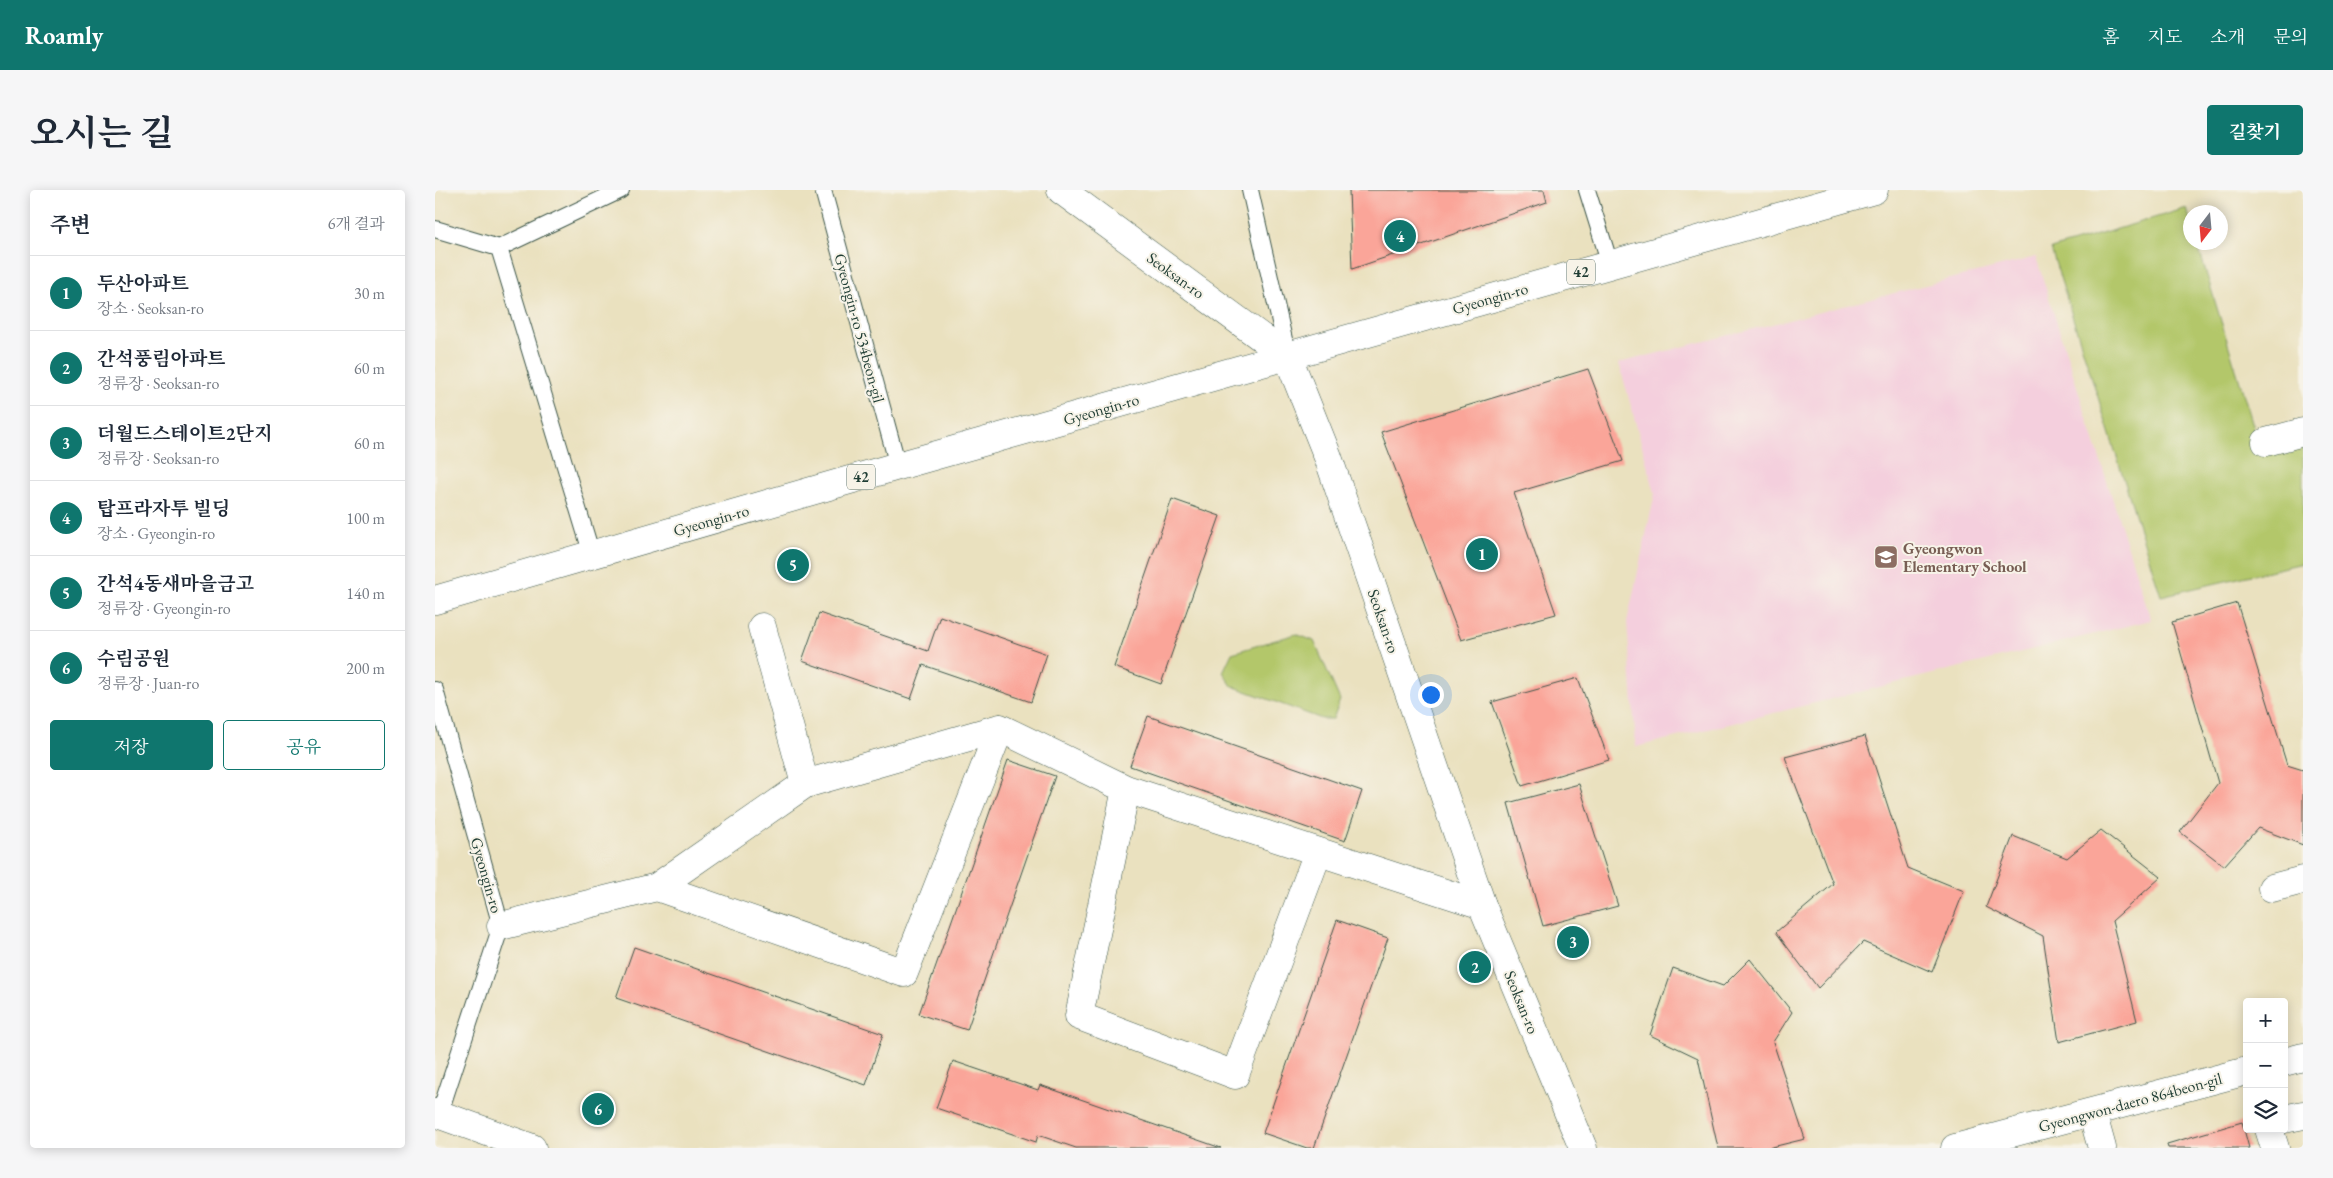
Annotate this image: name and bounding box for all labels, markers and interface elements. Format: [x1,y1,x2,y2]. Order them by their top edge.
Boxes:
text: Roamly [25,20,103,51]
text: 홈 [2102,25,2120,48]
text: 지도 [2148,25,2182,48]
text: 소개 [2210,25,2245,48]
text: 문의 [2273,25,2308,48]
button: 길찾기 [2207,105,2303,155]
text: 오시는 길 [30,110,174,155]
north arrow [2183,205,2228,250]
text: 주변 [50,211,91,238]
text: 6개 결과 [328,213,385,234]
pin: 4 [1384,217,1416,255]
street label: Seoksan-ro [1143,247,1209,303]
street label: Gyeongin-ro 534beon-gil [829,251,890,405]
road number: 42 [1567,260,1595,284]
text: 두산아파트 [97,271,189,296]
street label: Gyeongin-ro [1450,278,1530,319]
text: 1 [62,283,70,304]
text: 30 m [354,283,385,304]
text: 장소 · Seoksan-ro [97,298,204,319]
text: 간석풍림아파트 [97,346,225,371]
text: 2 [62,358,70,379]
text: 60 m [354,358,385,379]
text: 정류장 · Seoksan-ro [97,373,219,394]
street label: Gyeongin-ro [1061,389,1141,430]
text: 더월드스테이트2단지 [97,421,272,446]
text: 3 [62,433,70,454]
text: 60 m [354,433,385,454]
text: 정류장 · Seoksan-ro [97,448,219,469]
road number: 42 [847,464,875,490]
text: 탑프라자투 빌딩 [97,496,230,521]
street label: Gyeongin-ro [671,500,751,541]
text: 4 [62,508,70,529]
text: 100 m [346,508,385,529]
text: 장소 · Gyeongin-ro [97,523,215,544]
pin: 1 [1466,535,1498,573]
place label: Gyeongwon Elementary School [1903,538,2027,577]
school or university icon: Gyeongwon Elementary School [1873,544,1899,570]
pin: 5 [777,546,809,584]
text: 간석4동새마을금고 [97,571,254,596]
text: 5 [62,583,70,604]
text: 140 m [346,583,385,604]
street label: Seoksan-ro [1363,586,1404,656]
text: 정류장 · Gyeongin-ro [97,598,231,619]
text: 수림공원 [97,646,170,671]
text: 6 [62,658,70,679]
text: 200 m [346,658,385,679]
text: 정류장 · Juan-ro [97,673,199,694]
your location [1418,682,1444,708]
button: 저장 [50,720,213,770]
button: 공유 [223,720,385,770]
street label: Gyeongin-ro [466,835,507,915]
pin: 3 [1557,923,1589,961]
pin: 2 [1459,948,1491,986]
street label: Seoksan-ro [1499,967,1544,1037]
map controls [2243,998,2288,1133]
button: + [2243,998,2288,1043]
button: − [2243,1043,2288,1088]
street label: Gyeongwon-daero 864beon-gil [2036,1068,2224,1137]
button: layers [2243,1088,2288,1133]
pin: 6 [582,1090,614,1128]

